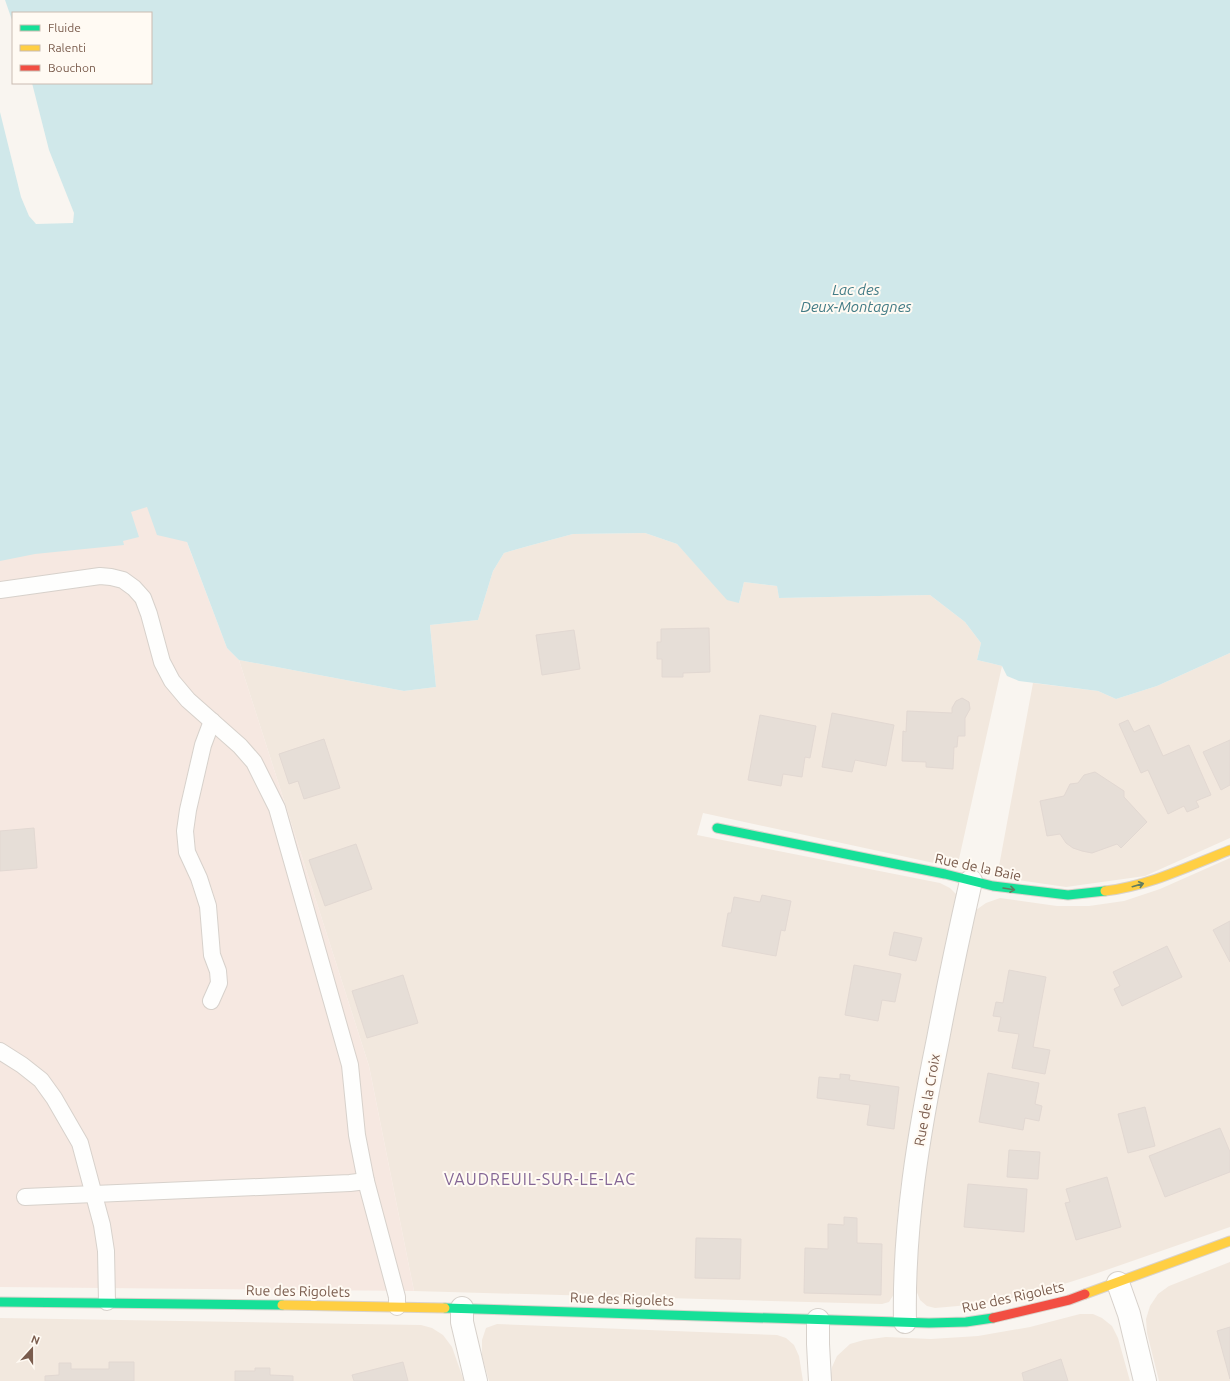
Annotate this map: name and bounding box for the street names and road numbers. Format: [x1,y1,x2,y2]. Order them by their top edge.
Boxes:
street label: Rue de la Baie [933,850,1023,884]
street label: Rue de la Croix [911,1053,943,1147]
street label: Rue des Rigolets [960,1278,1066,1316]
street label: Rue des Rigolets [246,1282,350,1300]
street label: Rue des Rigolets [570,1289,674,1309]

